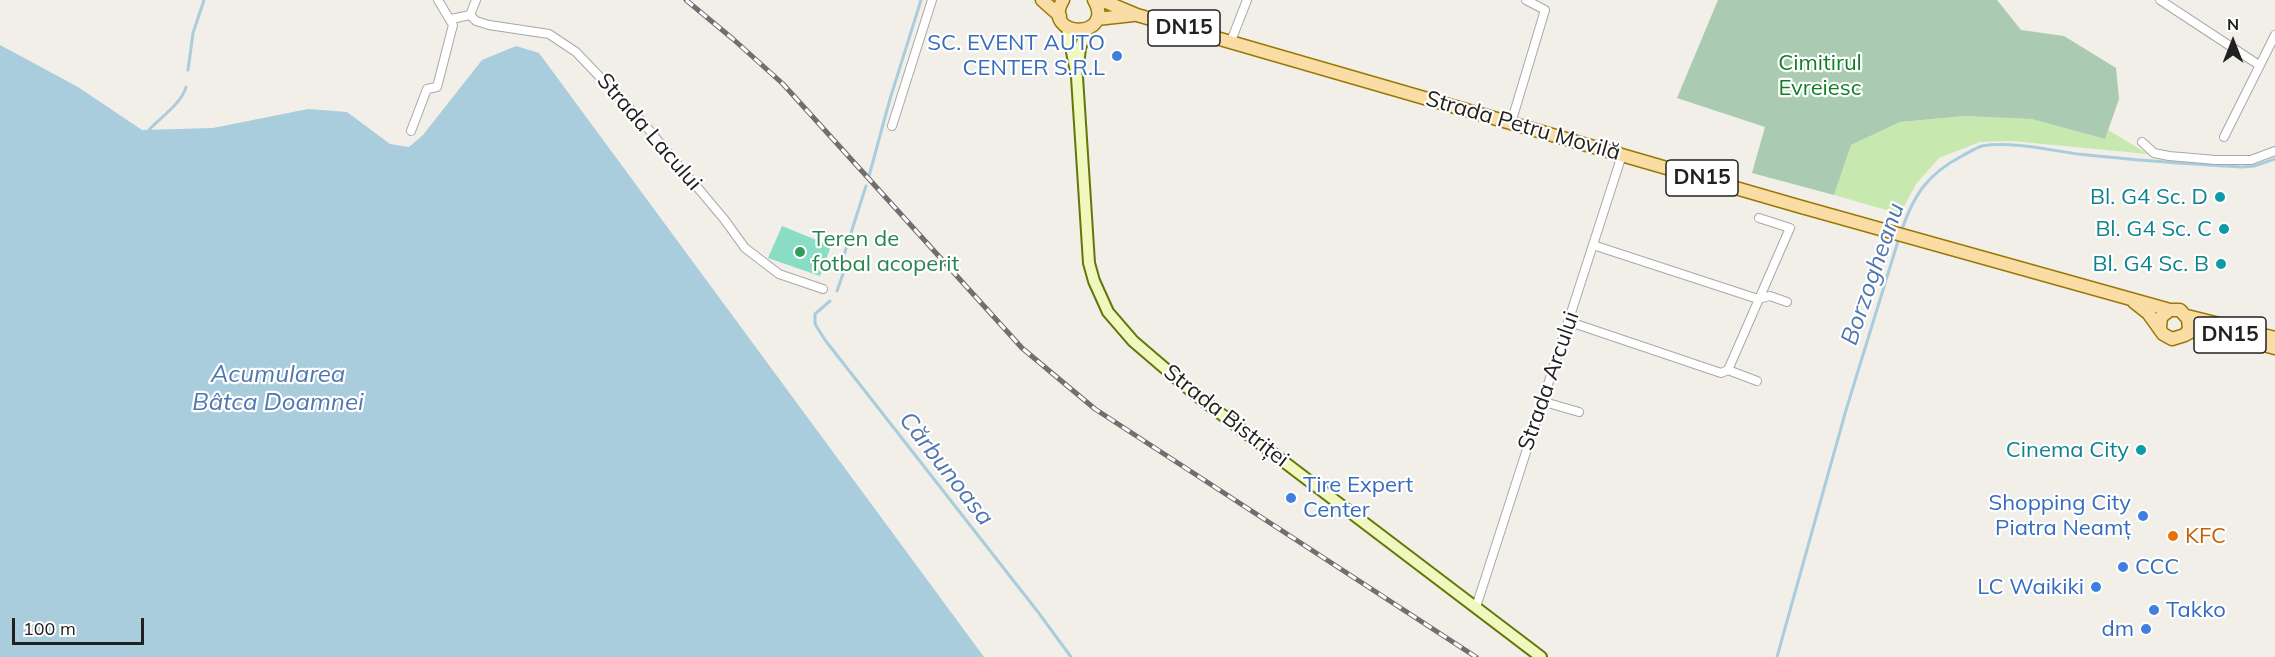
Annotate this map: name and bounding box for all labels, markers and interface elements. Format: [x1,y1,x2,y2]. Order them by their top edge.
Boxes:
road number: DN15 [1148,10,1220,46]
north arrow [2203,12,2263,72]
text: N [2227,14,2239,34]
place label: SC. EVENT AUTO CENTER S.R.L [927,30,1105,82]
marker: SC. EVENT AUTO CENTER S.R.L [1110,49,1124,63]
park label: Cimitirul Evreiesc [1778,50,1862,101]
street label: Strada Lacului [591,68,707,196]
street label: Strada Petru Movilă [1423,86,1623,166]
road number: DN15 [1666,160,1738,196]
place label: Bl. G4 Sc. D [2090,184,2208,210]
marker: Bl. G4 Sc. D [2213,190,2227,204]
water label: Borzogheanu [1835,199,1911,349]
place label: Bl. G4 Sc. C [2095,216,2212,242]
marker: Bl. G4 Sc. C [2217,222,2231,236]
place label: Teren de fotbal acoperit [812,226,959,278]
marker: Teren de fotbal acoperit [793,245,807,259]
place label: Bl. G4 Sc. B [2092,251,2209,277]
marker: Bl. G4 Sc. B [2214,257,2228,271]
street label: Strada Arcului [1513,308,1585,454]
road number: DN15 [2194,317,2266,353]
street label: Strada Bistriței [1158,359,1294,473]
water label: Acumularea Bâtca Doamnei [192,361,364,417]
water label: Cărbunoasa [893,406,999,532]
place label: Cinema City [2006,437,2129,463]
marker: Cinema City [2134,443,2148,457]
place label: Tire Expert Center [1303,472,1413,524]
place label: Shopping City Piatra Neamț [1988,490,2131,542]
marker: Tire Expert Center [1284,491,1298,505]
marker: Shopping City Piatra Neamț [2136,509,2150,523]
place label: KFC [2185,523,2226,549]
marker: KFC [2166,529,2180,543]
place label: CCC [2135,554,2179,580]
marker: CCC [2116,560,2130,574]
place label: LC Waikiki [1977,574,2084,600]
marker: LC Waikiki [2089,580,2103,594]
place label: Takko [2166,597,2226,623]
marker: Takko [2147,603,2161,617]
scale bar [15,606,147,644]
place label: dm [2101,616,2134,642]
text: 100 m [23,617,76,640]
marker: dm [2139,622,2153,636]

